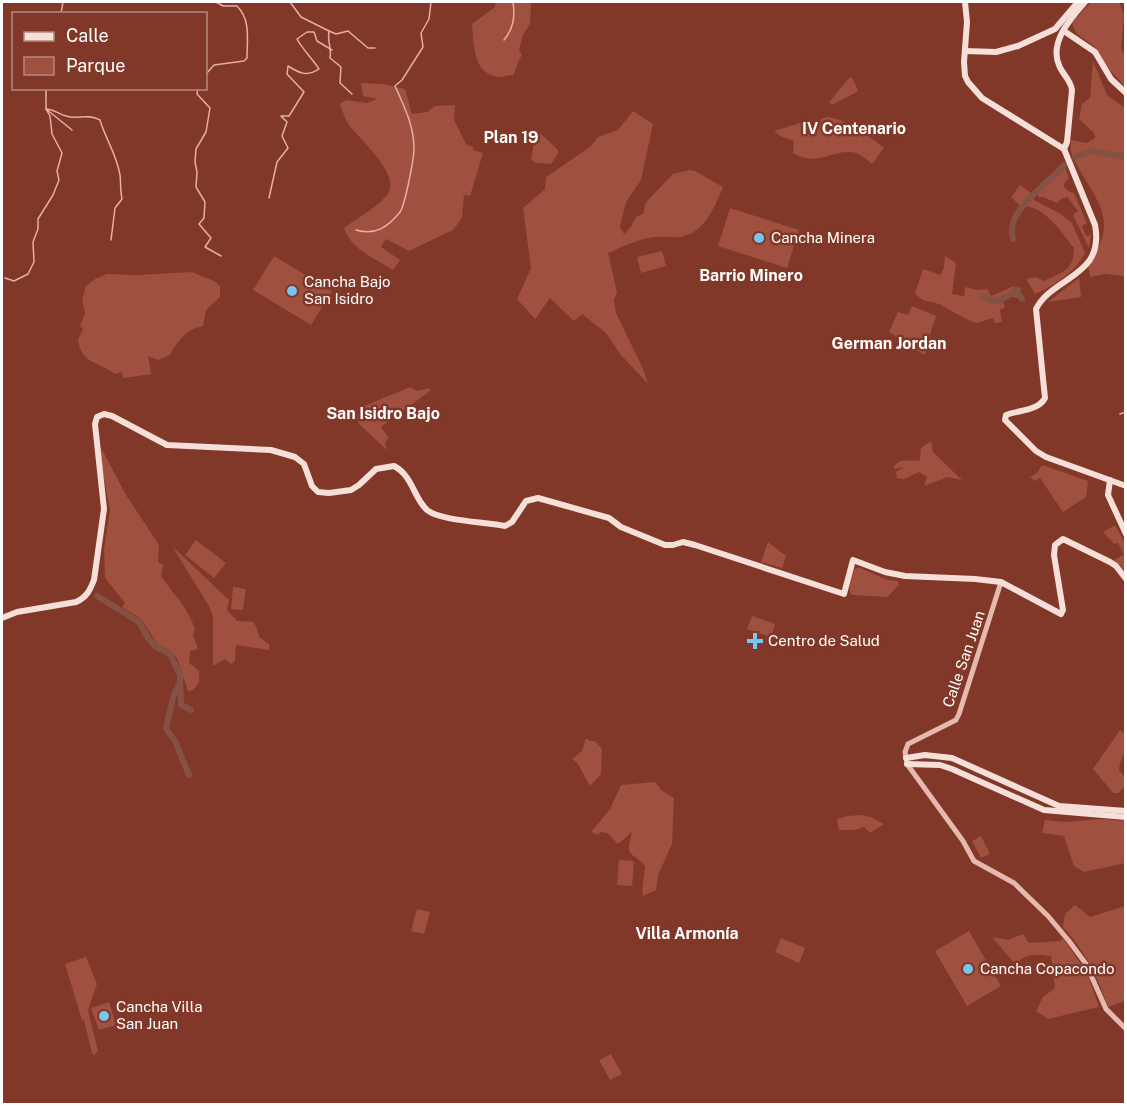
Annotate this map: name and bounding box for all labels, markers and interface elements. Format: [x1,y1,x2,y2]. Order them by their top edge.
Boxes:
legend [12,12,207,90]
text: Calle [66,25,109,46]
text: Parque [66,55,126,76]
district label: IV Centenario [802,119,906,138]
district label: Plan 19 [483,128,539,147]
place label: Cancha Minera [771,229,875,246]
marker: Cancha Minera [752,231,766,245]
district label: Barrio Minero [699,266,803,285]
place label: Cancha Bajo San Isidro [304,273,391,307]
marker: Cancha Bajo San Isidro [285,284,299,298]
district label: German Jordan [832,334,946,353]
district label: San Isidro Bajo [326,404,440,423]
street label: Calle San Juan [939,608,988,709]
marker: Centro de Salud [746,632,764,650]
place label: Centro de Salud [768,632,880,649]
district label: Villa Armonía [636,924,739,943]
place label: Cancha Copacondo [980,960,1114,977]
marker: Cancha Copacondo [961,962,975,976]
place label: Cancha Villa San Juan [116,998,202,1032]
marker: Cancha Villa San Juan [97,1009,111,1023]

